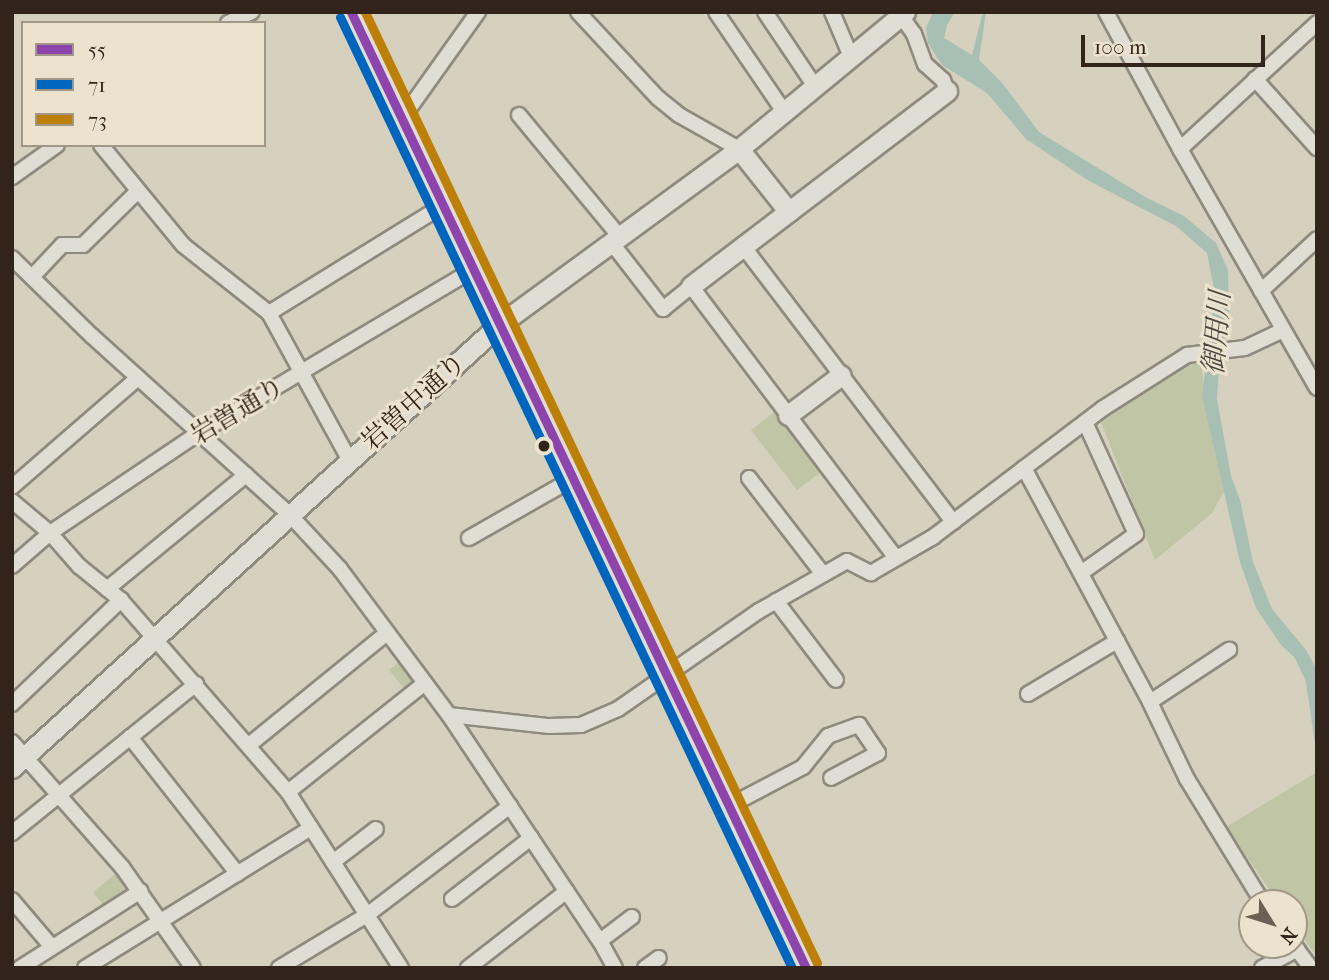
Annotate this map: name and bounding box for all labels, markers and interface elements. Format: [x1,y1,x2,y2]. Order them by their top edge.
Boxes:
legend [21,21,266,147]
scale bar [1084,21,1268,65]
text: 100 m [1094,35,1147,59]
text: 55 [88,38,106,62]
text: 71 [88,73,106,97]
text: 73 [88,108,107,132]
water label: 御用川 [1197,290,1237,376]
street label: 岩曽中通り [355,347,473,457]
street label: 岩曽通り [185,371,291,451]
unlabelled marker [537,439,551,453]
north arrow [1238,889,1308,959]
text: N [1275,923,1301,948]

